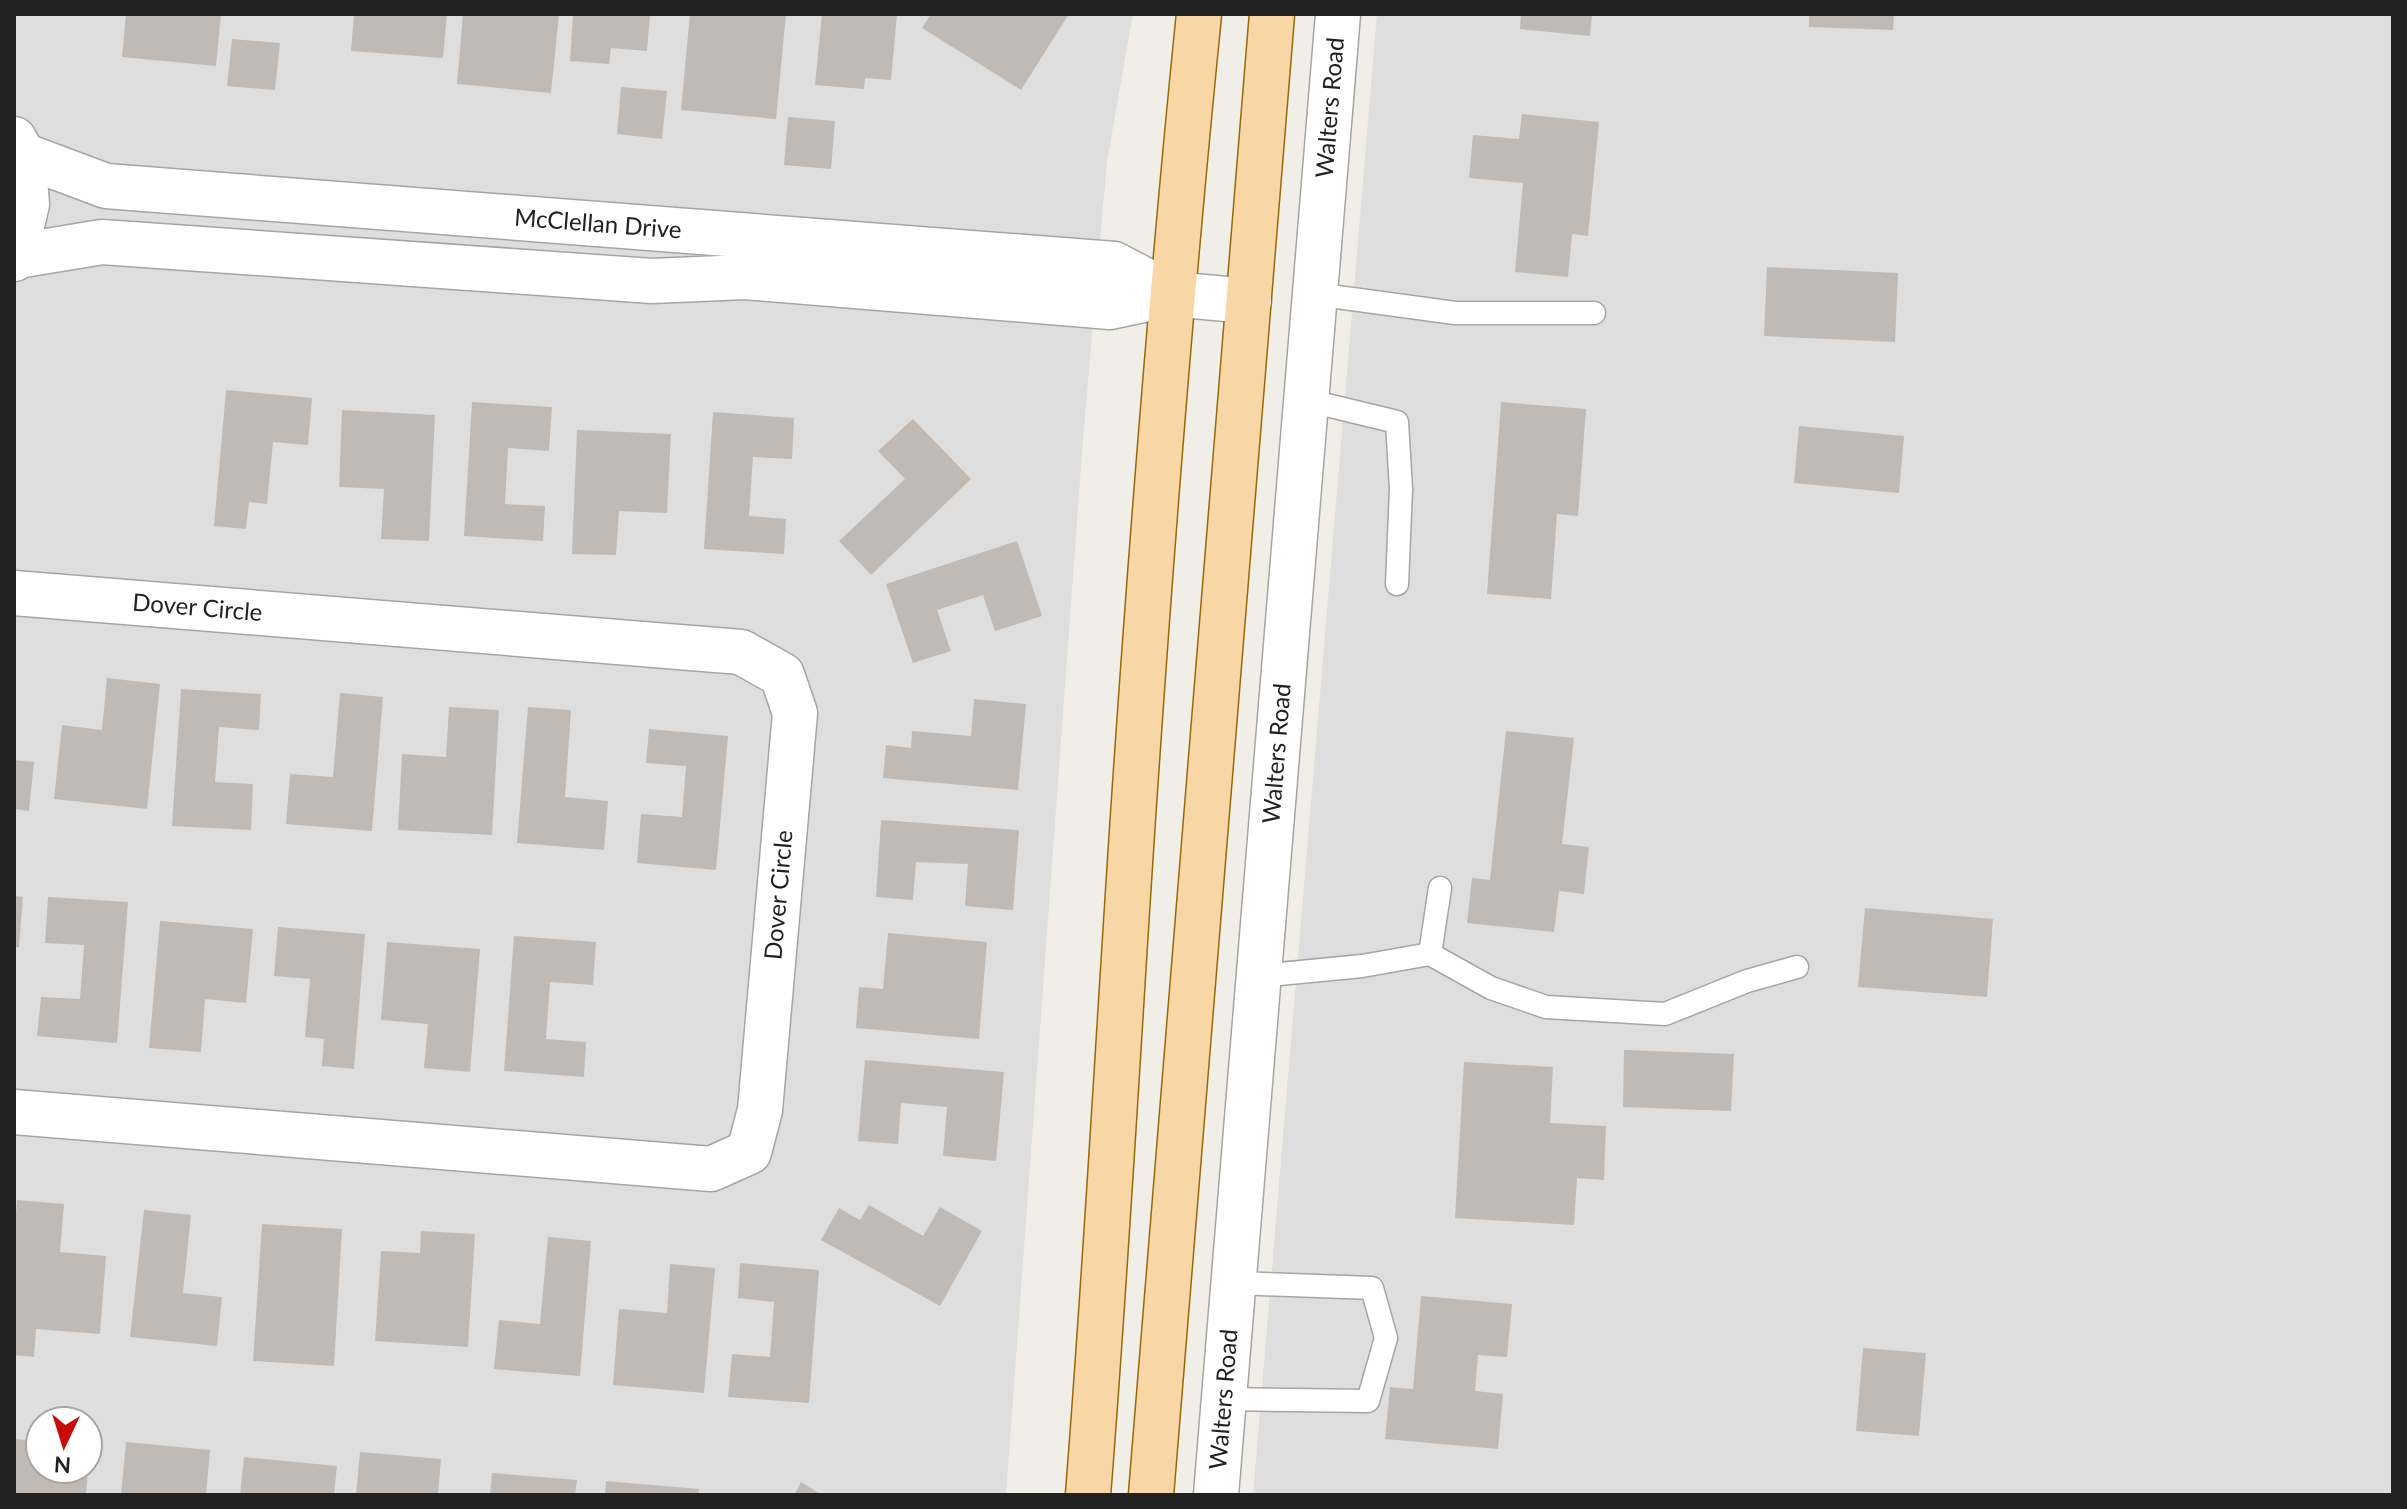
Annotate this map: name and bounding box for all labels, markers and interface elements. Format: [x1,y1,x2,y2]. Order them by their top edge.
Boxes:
street label: Walters Road [1309,36,1349,179]
street label: McClellan Drive [513,202,683,243]
street label: Dover Circle [131,587,264,626]
street label: Walters Road [1255,682,1296,825]
street label: Dover Circle [757,829,798,961]
street label: Walters Road [1202,1328,1243,1471]
north arrow [24,1405,104,1485]
text: N [53,1451,72,1480]

